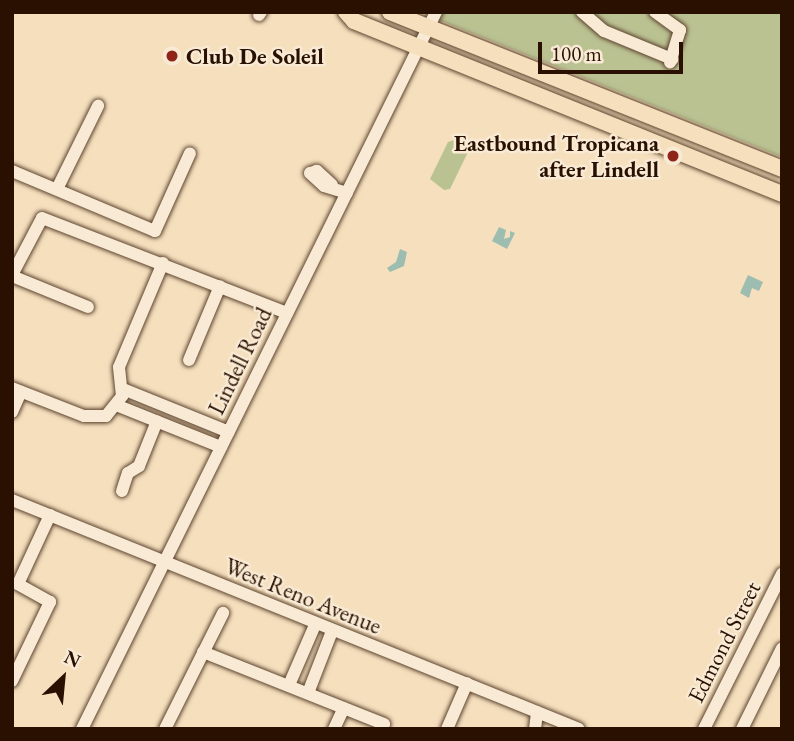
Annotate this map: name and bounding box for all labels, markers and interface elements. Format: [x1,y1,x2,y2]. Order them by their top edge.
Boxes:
scale bar [542,28,687,72]
text: 100 m [551,40,602,67]
place label: Club De Soleil [186,42,324,70]
marker: Club De Soleil [164,48,180,64]
place label: Eastbound Tropicana after Lindell [454,129,659,183]
marker: Eastbound Tropicana after Lindell [665,148,681,164]
street label: Lindell Road [202,303,278,419]
street label: West Reno Avenue [221,552,385,640]
street label: Edmond Street [682,577,766,707]
north arrow [28,643,98,713]
text: N [60,644,85,673]

